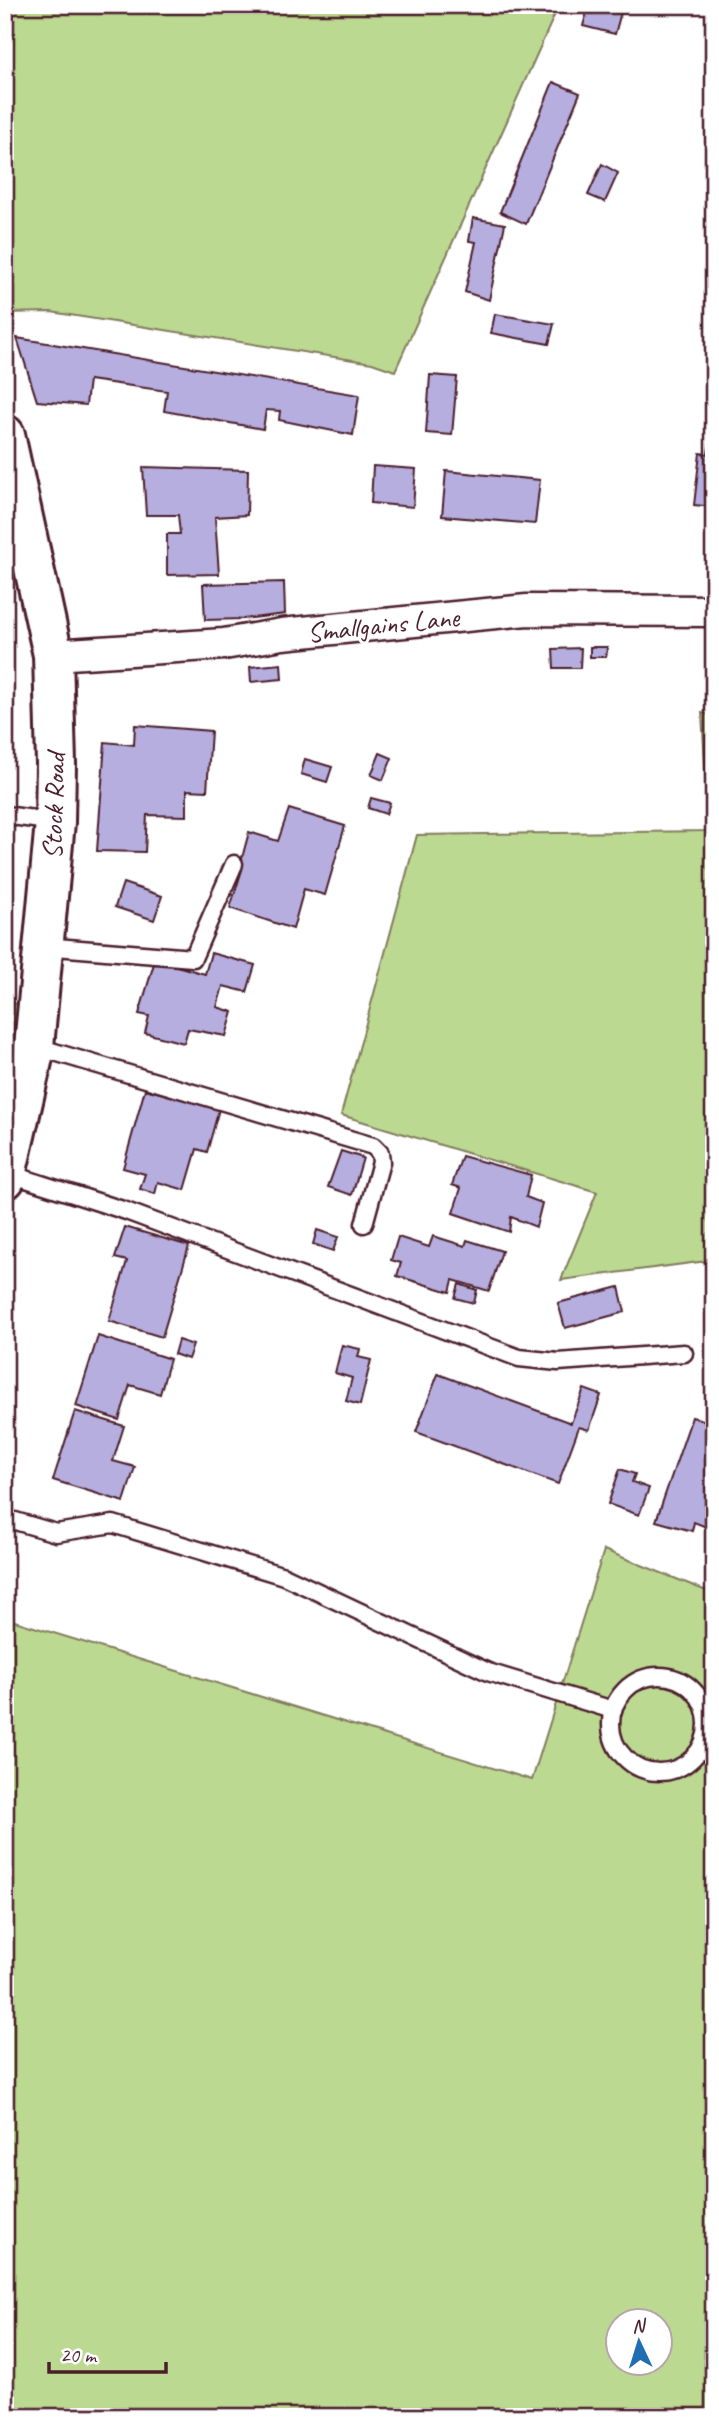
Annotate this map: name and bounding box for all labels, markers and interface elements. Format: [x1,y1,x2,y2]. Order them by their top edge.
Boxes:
street label: Smallgains Lane [306,599,462,650]
street label: Stock Road [34,748,73,860]
north arrow [604,2306,674,2376]
text: N [631,2313,648,2338]
scale bar [49,2331,166,2375]
text: 20 m [60,2342,98,2368]

